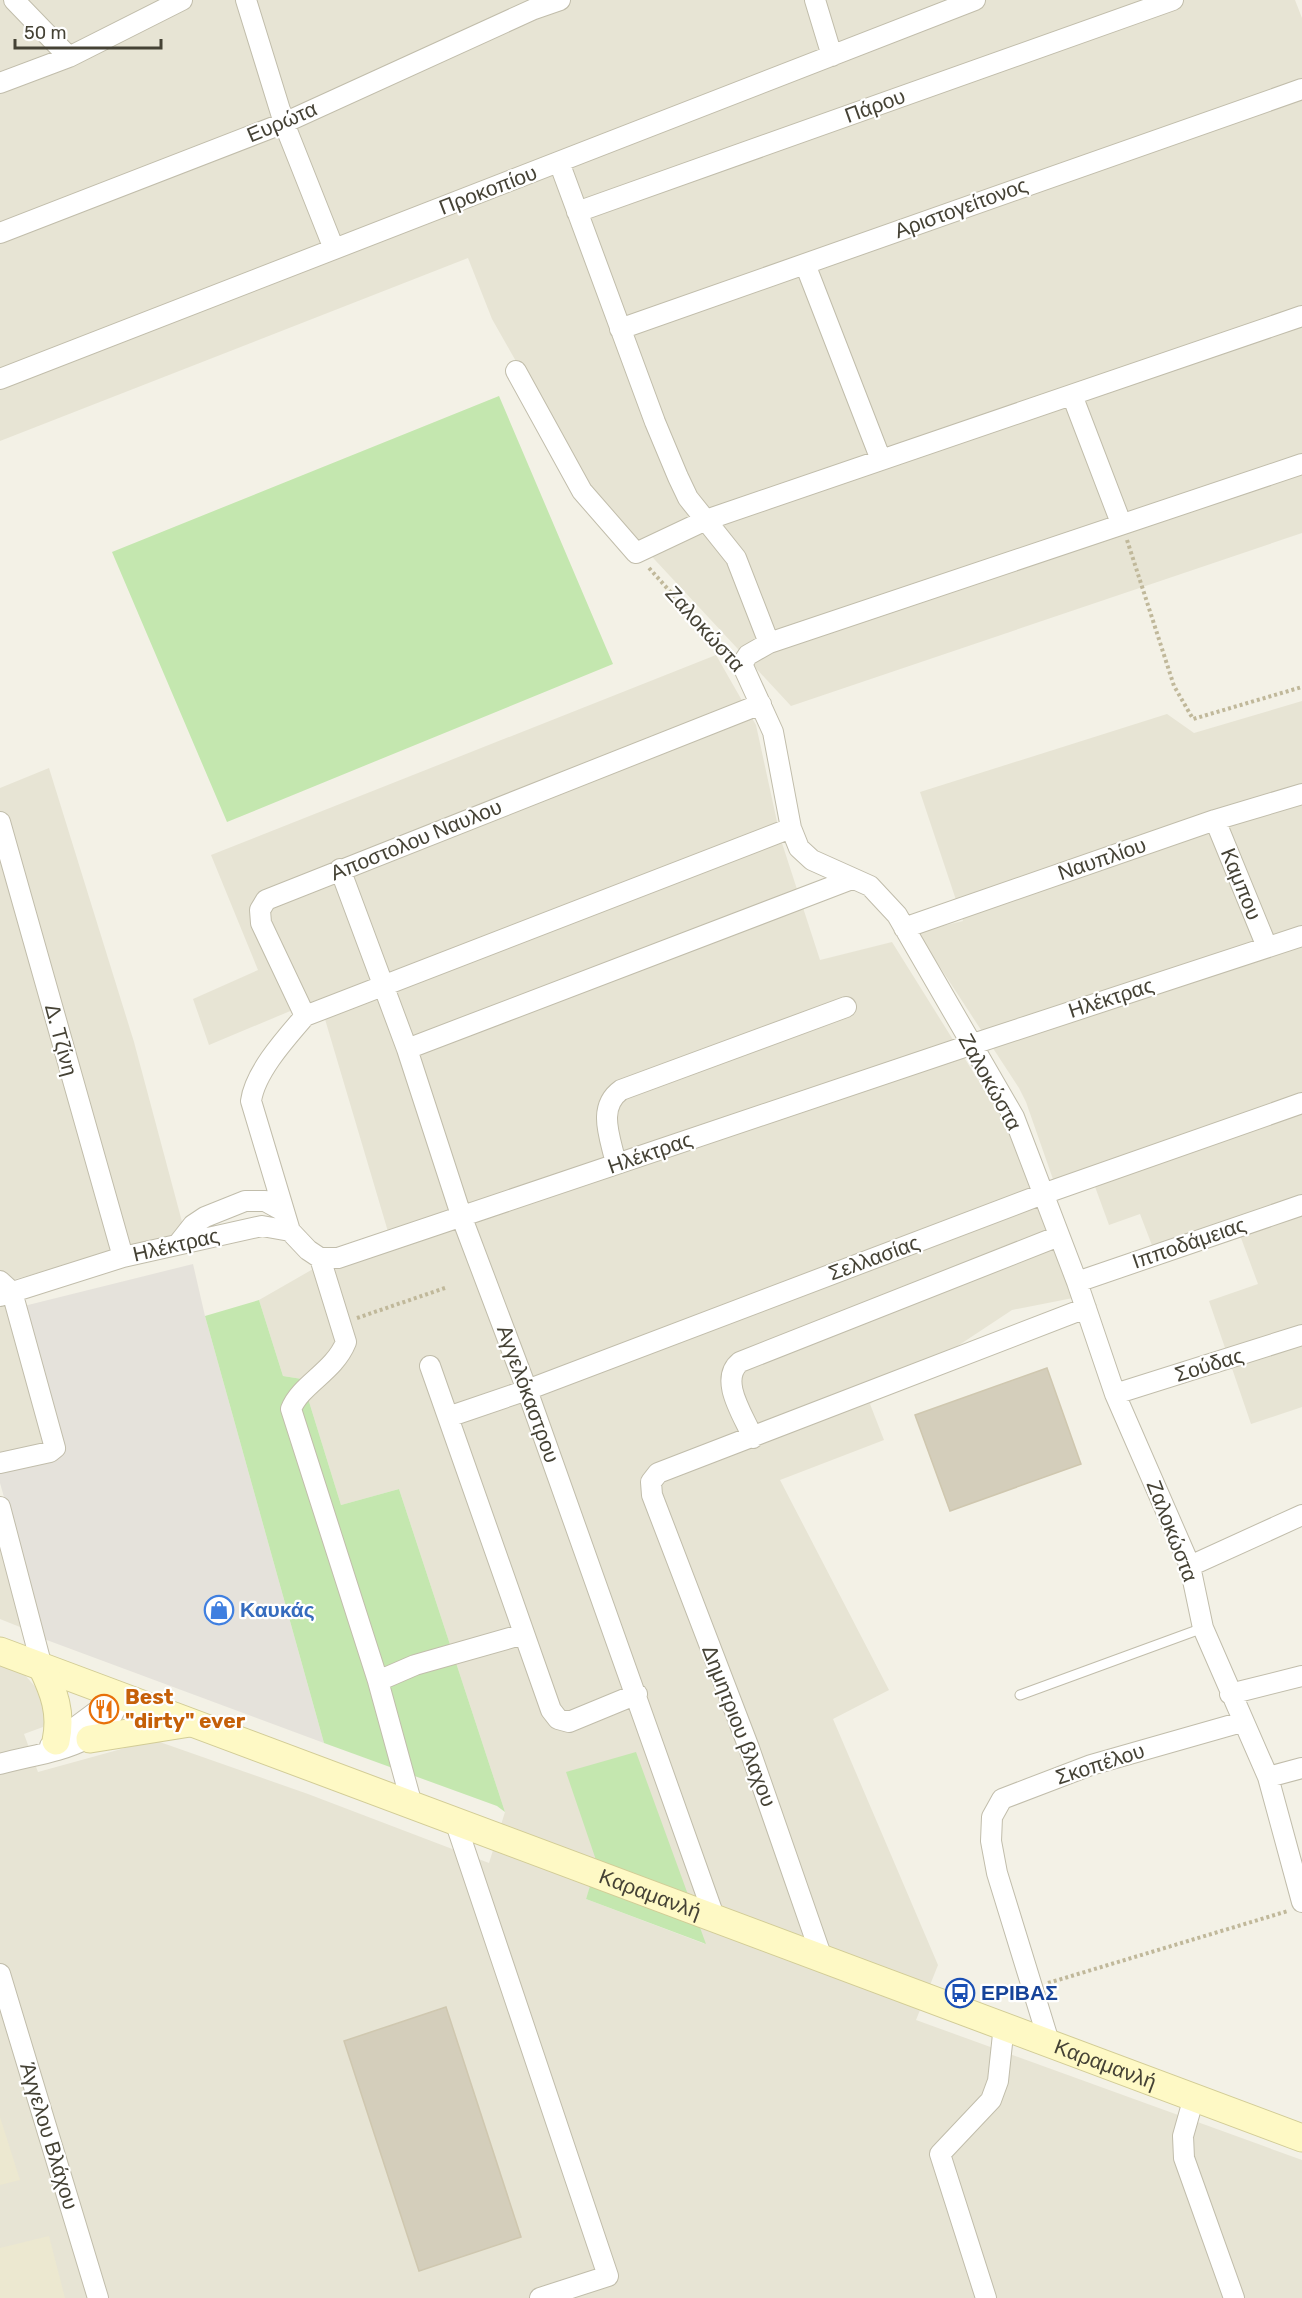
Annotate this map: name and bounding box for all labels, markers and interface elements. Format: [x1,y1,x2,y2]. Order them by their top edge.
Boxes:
scale bar [15,12,160,50]
text: 50 m [24,22,67,44]
street label: Πάρου [841,83,908,128]
street label: Ευρώτα [243,96,321,147]
street label: Προκοπίου [435,159,540,220]
street label: Αριστογείτονος [891,172,1031,243]
street label: Ζαλοκώστα [660,581,750,677]
street label: Αποστολου Ναυλου [326,794,505,885]
street label: Ναυπλίου [1054,832,1149,885]
street label: Καμπου [1216,844,1267,923]
street label: Ηλέκτρας [1065,972,1157,1023]
street label: Δ. Τζίνη [40,1001,83,1079]
street label: Ζαλοκώστα [954,1029,1027,1134]
street label: Ηλέκτρας [604,1126,696,1179]
street label: Ιπποδάμειας [1129,1211,1249,1274]
street label: Ηλέκτρας [130,1222,222,1267]
street label: Σελλασίας [825,1230,923,1286]
street label: Αγγελόκαστρου [492,1322,565,1466]
street label: Σούδας [1172,1342,1246,1387]
street label: Ζαλοκώστα [1142,1477,1203,1585]
shop icon: Καυκάς [203,1594,235,1626]
place label: Καυκάς [240,1597,315,1622]
street label: Δημητριου βλαχου [697,1642,782,1810]
place label: Best "dirty" ever [125,1684,246,1733]
restaurant icon: Best "dirty" ever [88,1693,120,1725]
street label: Σκοπέλου [1052,1737,1147,1790]
street label: Καραμανλή [596,1863,705,1924]
bus stop icon: ΕΡΙΒΑΣ [944,1977,976,2009]
place label: ΕΡΙΒΑΣ [981,1980,1058,2005]
street label: Καραμανλή [1051,2033,1160,2094]
street label: Άγγελου Βλάχου [15,2059,84,2212]

